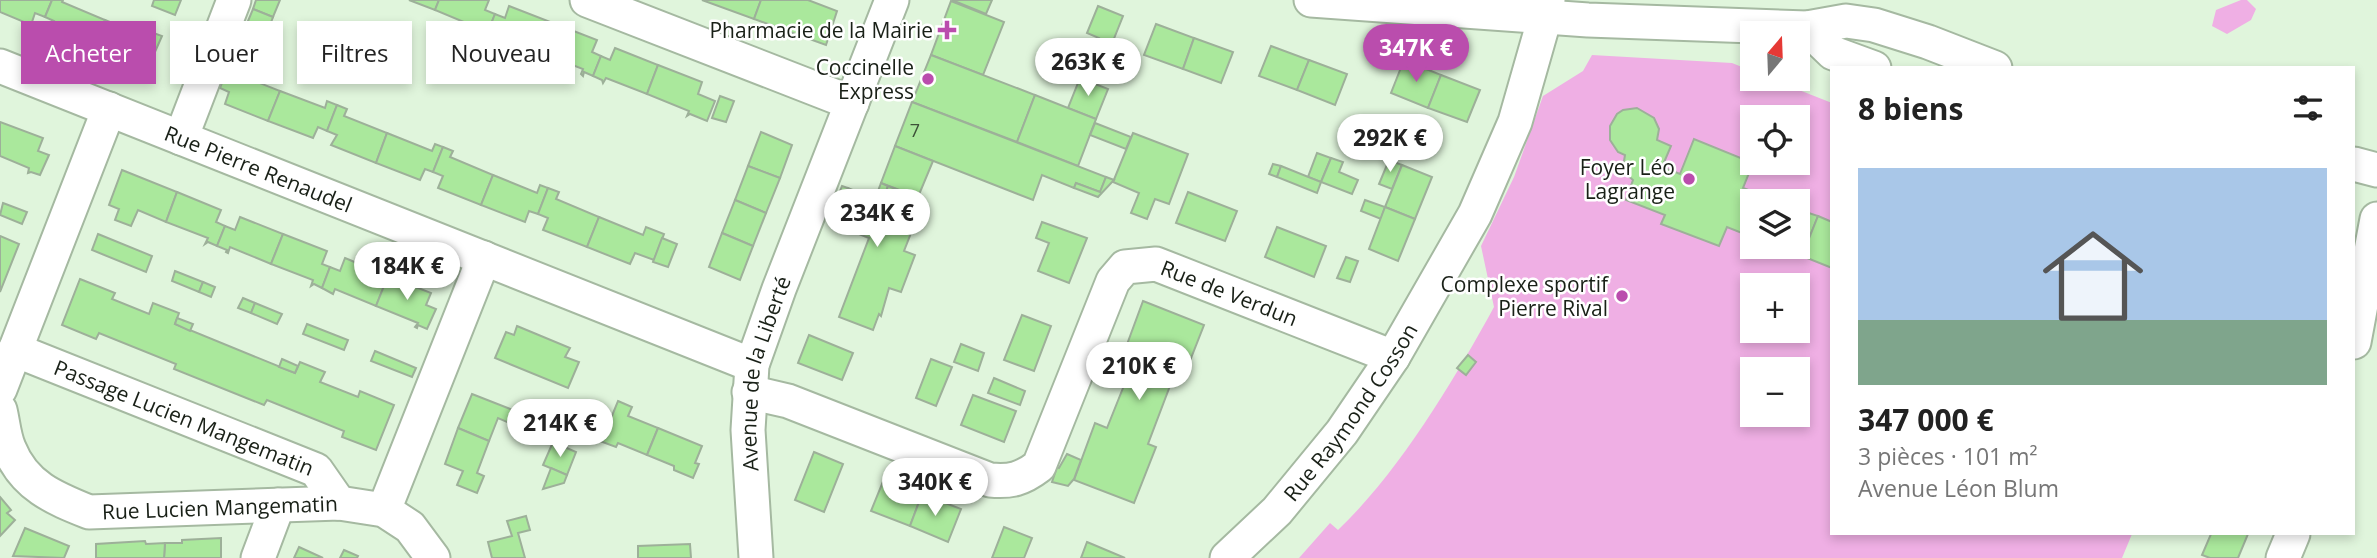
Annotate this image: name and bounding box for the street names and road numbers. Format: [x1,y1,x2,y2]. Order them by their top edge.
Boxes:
street label: Rue Pierre Renaudel [160,119,356,219]
street label: Rue de Verdun [1157,253,1302,332]
street label: Avenue de la Liberté [734,272,797,472]
street label: Rue Raymond Cosson [1277,318,1424,507]
street label: Passage Lucien Mangematin [50,353,318,482]
street label: Rue Lucien Mangematin [101,489,338,526]

